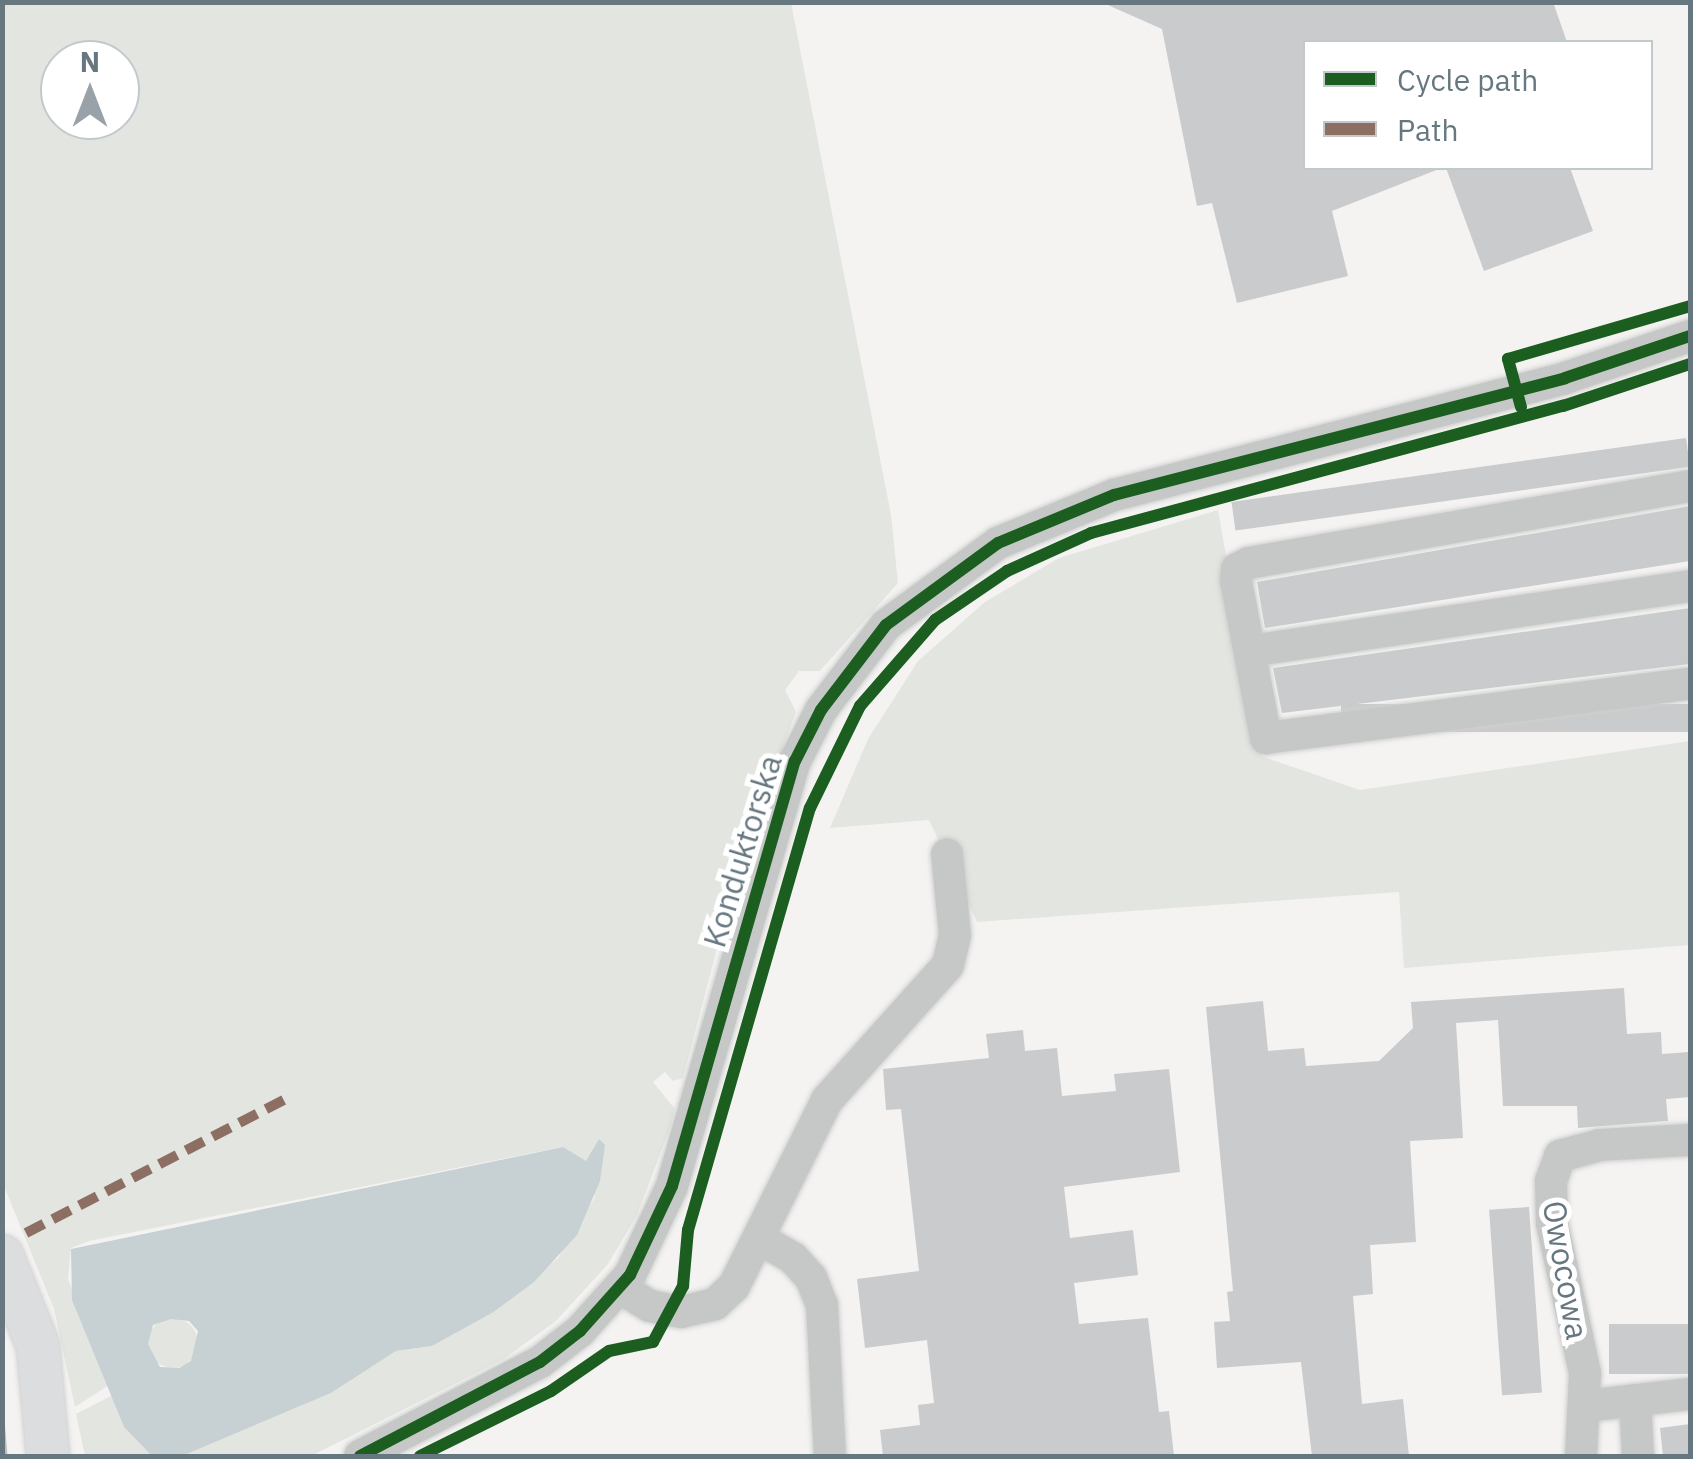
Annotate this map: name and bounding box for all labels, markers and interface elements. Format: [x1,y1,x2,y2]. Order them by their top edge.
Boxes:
north arrow [40,40,140,140]
legend [1303,40,1653,170]
text: N [80,43,100,80]
text: Cycle path [1397,60,1538,99]
text: Path [1397,110,1458,149]
street label: Konduktorska [695,750,789,952]
street label: Owocowa [1535,1198,1597,1342]

